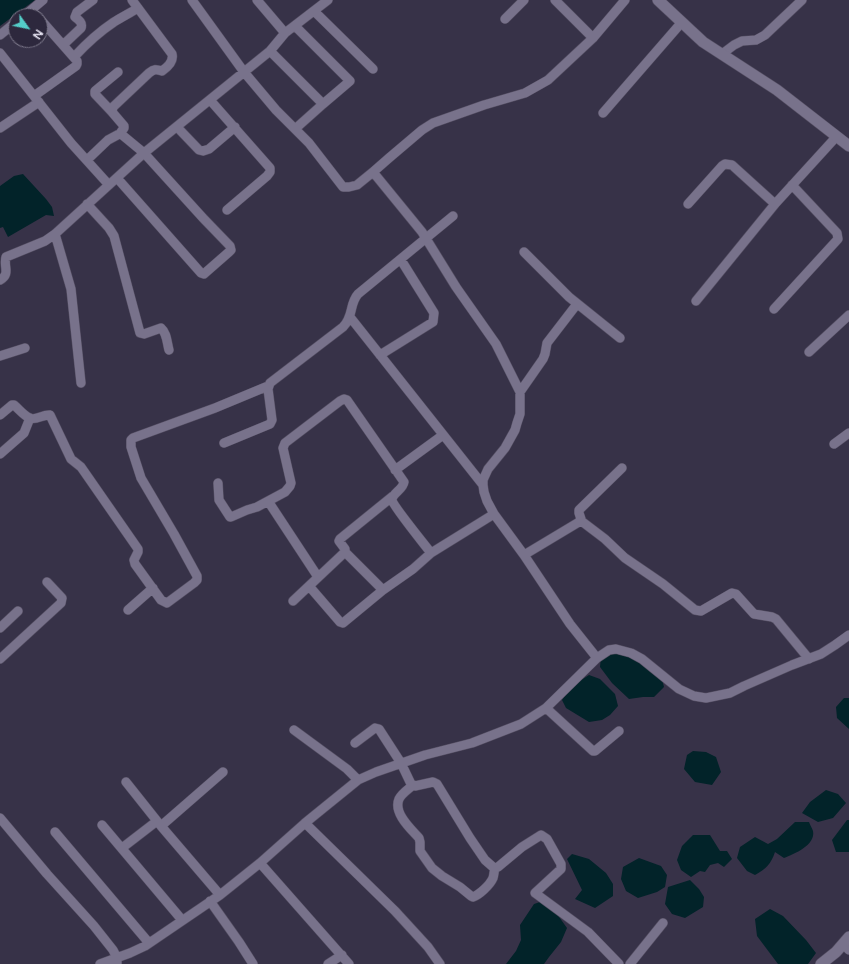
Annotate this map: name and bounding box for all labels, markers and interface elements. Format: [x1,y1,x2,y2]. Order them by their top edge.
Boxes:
north arrow [8,8,48,48]
text: N [30,27,46,42]

